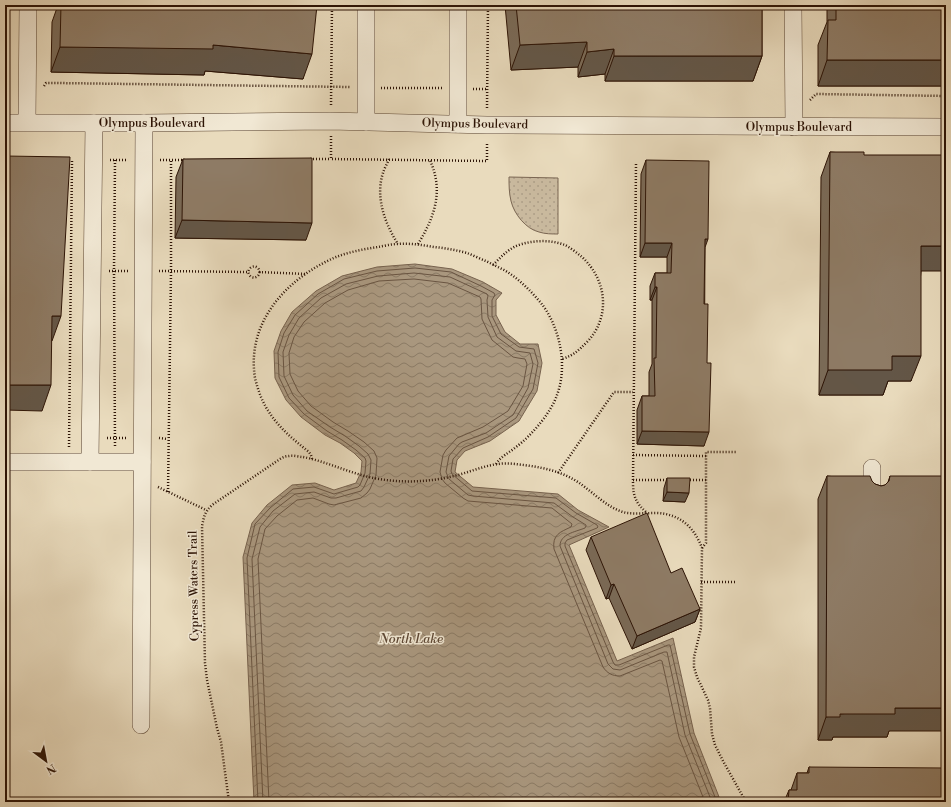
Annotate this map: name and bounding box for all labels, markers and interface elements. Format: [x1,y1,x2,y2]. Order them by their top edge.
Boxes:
street label: Olympus Boulevard [99,116,205,131]
street label: Olympus Boulevard [422,116,528,132]
street label: Olympus Boulevard [746,120,852,135]
street label: Cypress Waters Trail [186,530,202,642]
water label: North Lake [378,631,443,647]
north arrow [26,741,66,781]
text: N [43,760,58,777]

